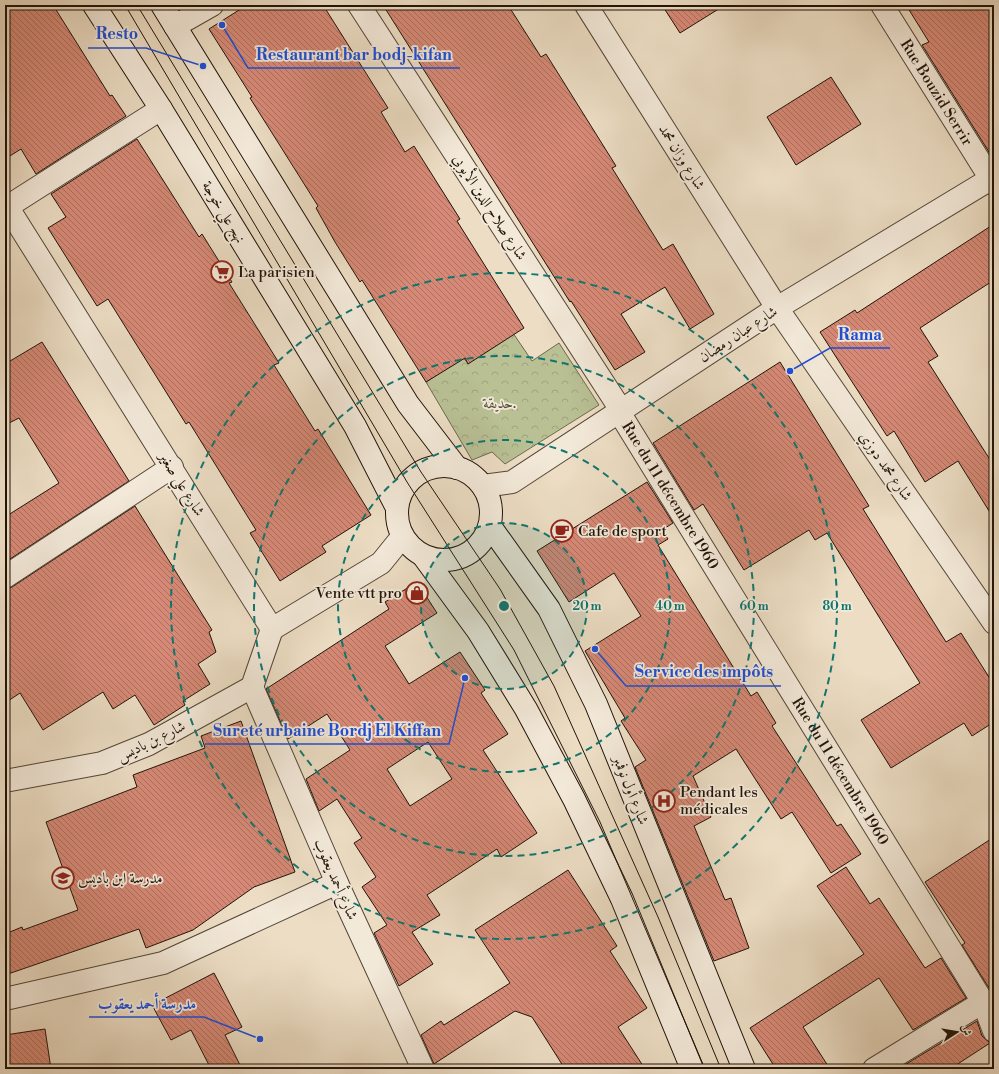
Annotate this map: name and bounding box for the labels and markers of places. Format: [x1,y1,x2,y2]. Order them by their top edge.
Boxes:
callout: Resto [88,20,146,48]
callout: Restaurant bar bodj-kifan [248,40,460,68]
supermarket icon: La parisien [209,259,235,285]
place label: La parisien [238,263,315,282]
callout: Rama [830,320,890,348]
cafe icon: Cafe de sport [549,518,575,544]
place label: Cafe de sport [578,522,667,541]
shop icon: Vente vtt pro [404,580,430,606]
place label: Vente vtt pro [315,584,402,603]
centre of rings [497,599,511,613]
callout: Service des impôts [626,658,781,686]
callout: Sureté urbaine Bordj El Kiffan [205,716,449,744]
place label: Pendant les médicales [680,783,758,819]
hospital icon: Pendant les médicales [651,788,677,814]
school or university icon: مدرسة ابن باديس [50,865,76,891]
place label: مدرسة ابن باديس [78,869,162,888]
callout: مدرسة أحمد يعقوب [89,989,204,1017]

